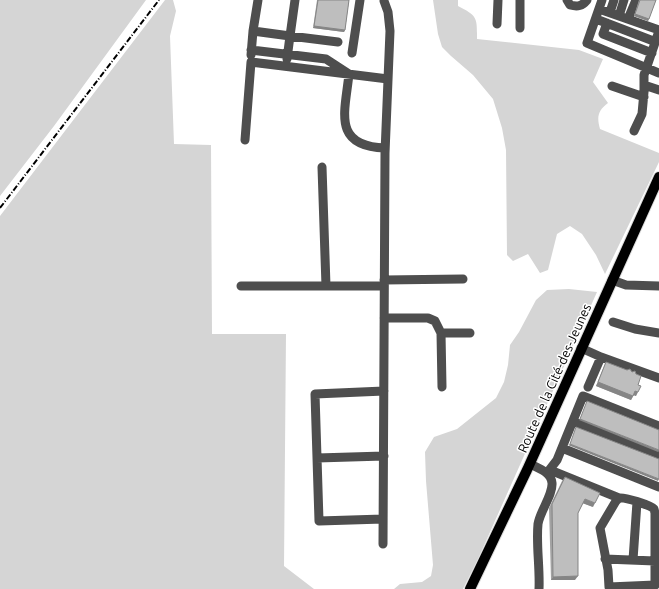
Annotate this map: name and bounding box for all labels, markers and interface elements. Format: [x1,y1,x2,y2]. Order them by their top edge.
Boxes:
street label: Route de la Cité-des-Jeunes [515,301,593,455]

